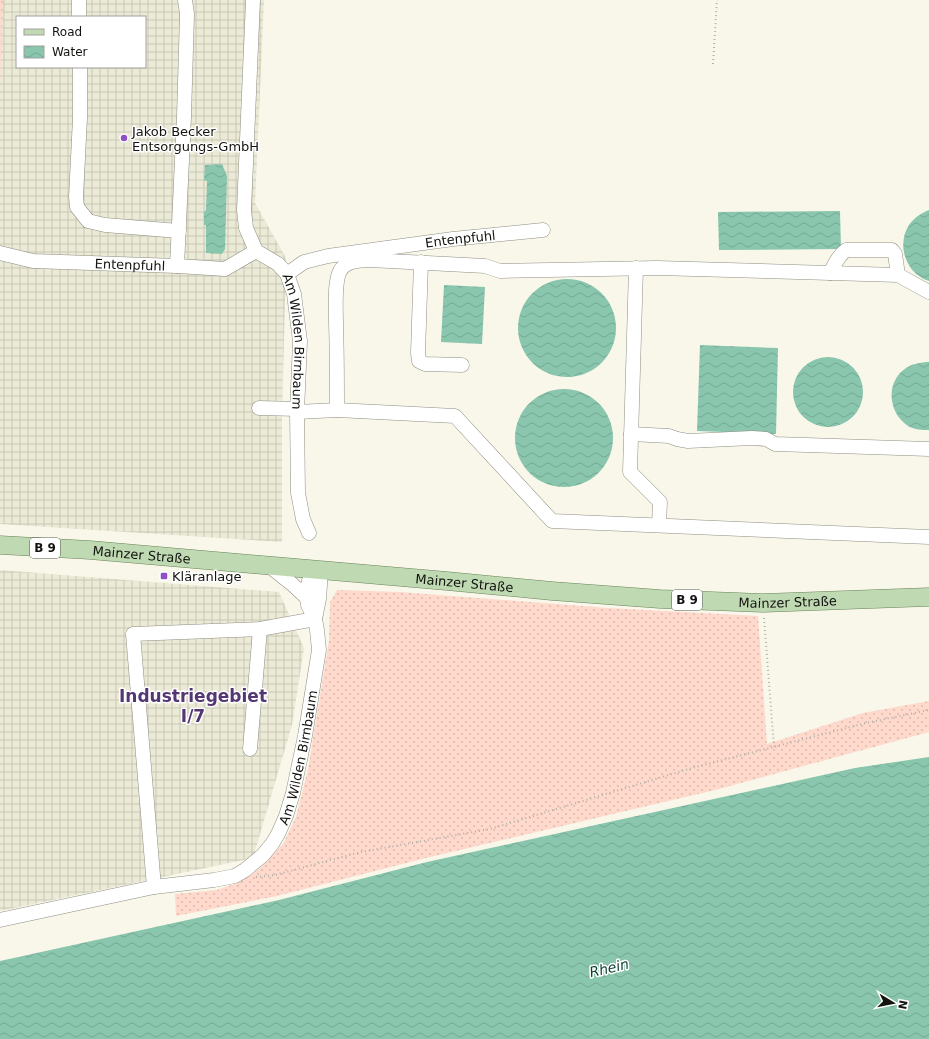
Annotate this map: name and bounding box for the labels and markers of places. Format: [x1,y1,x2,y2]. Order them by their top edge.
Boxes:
place label: Jakob Becker Entsorgungs-GmbH [131,124,259,154]
marker: Jakob Becker Entsorgungs-GmbH [119,133,129,143]
place label: Kläranlage [172,569,241,584]
marker: Kläranlage [159,571,169,581]

